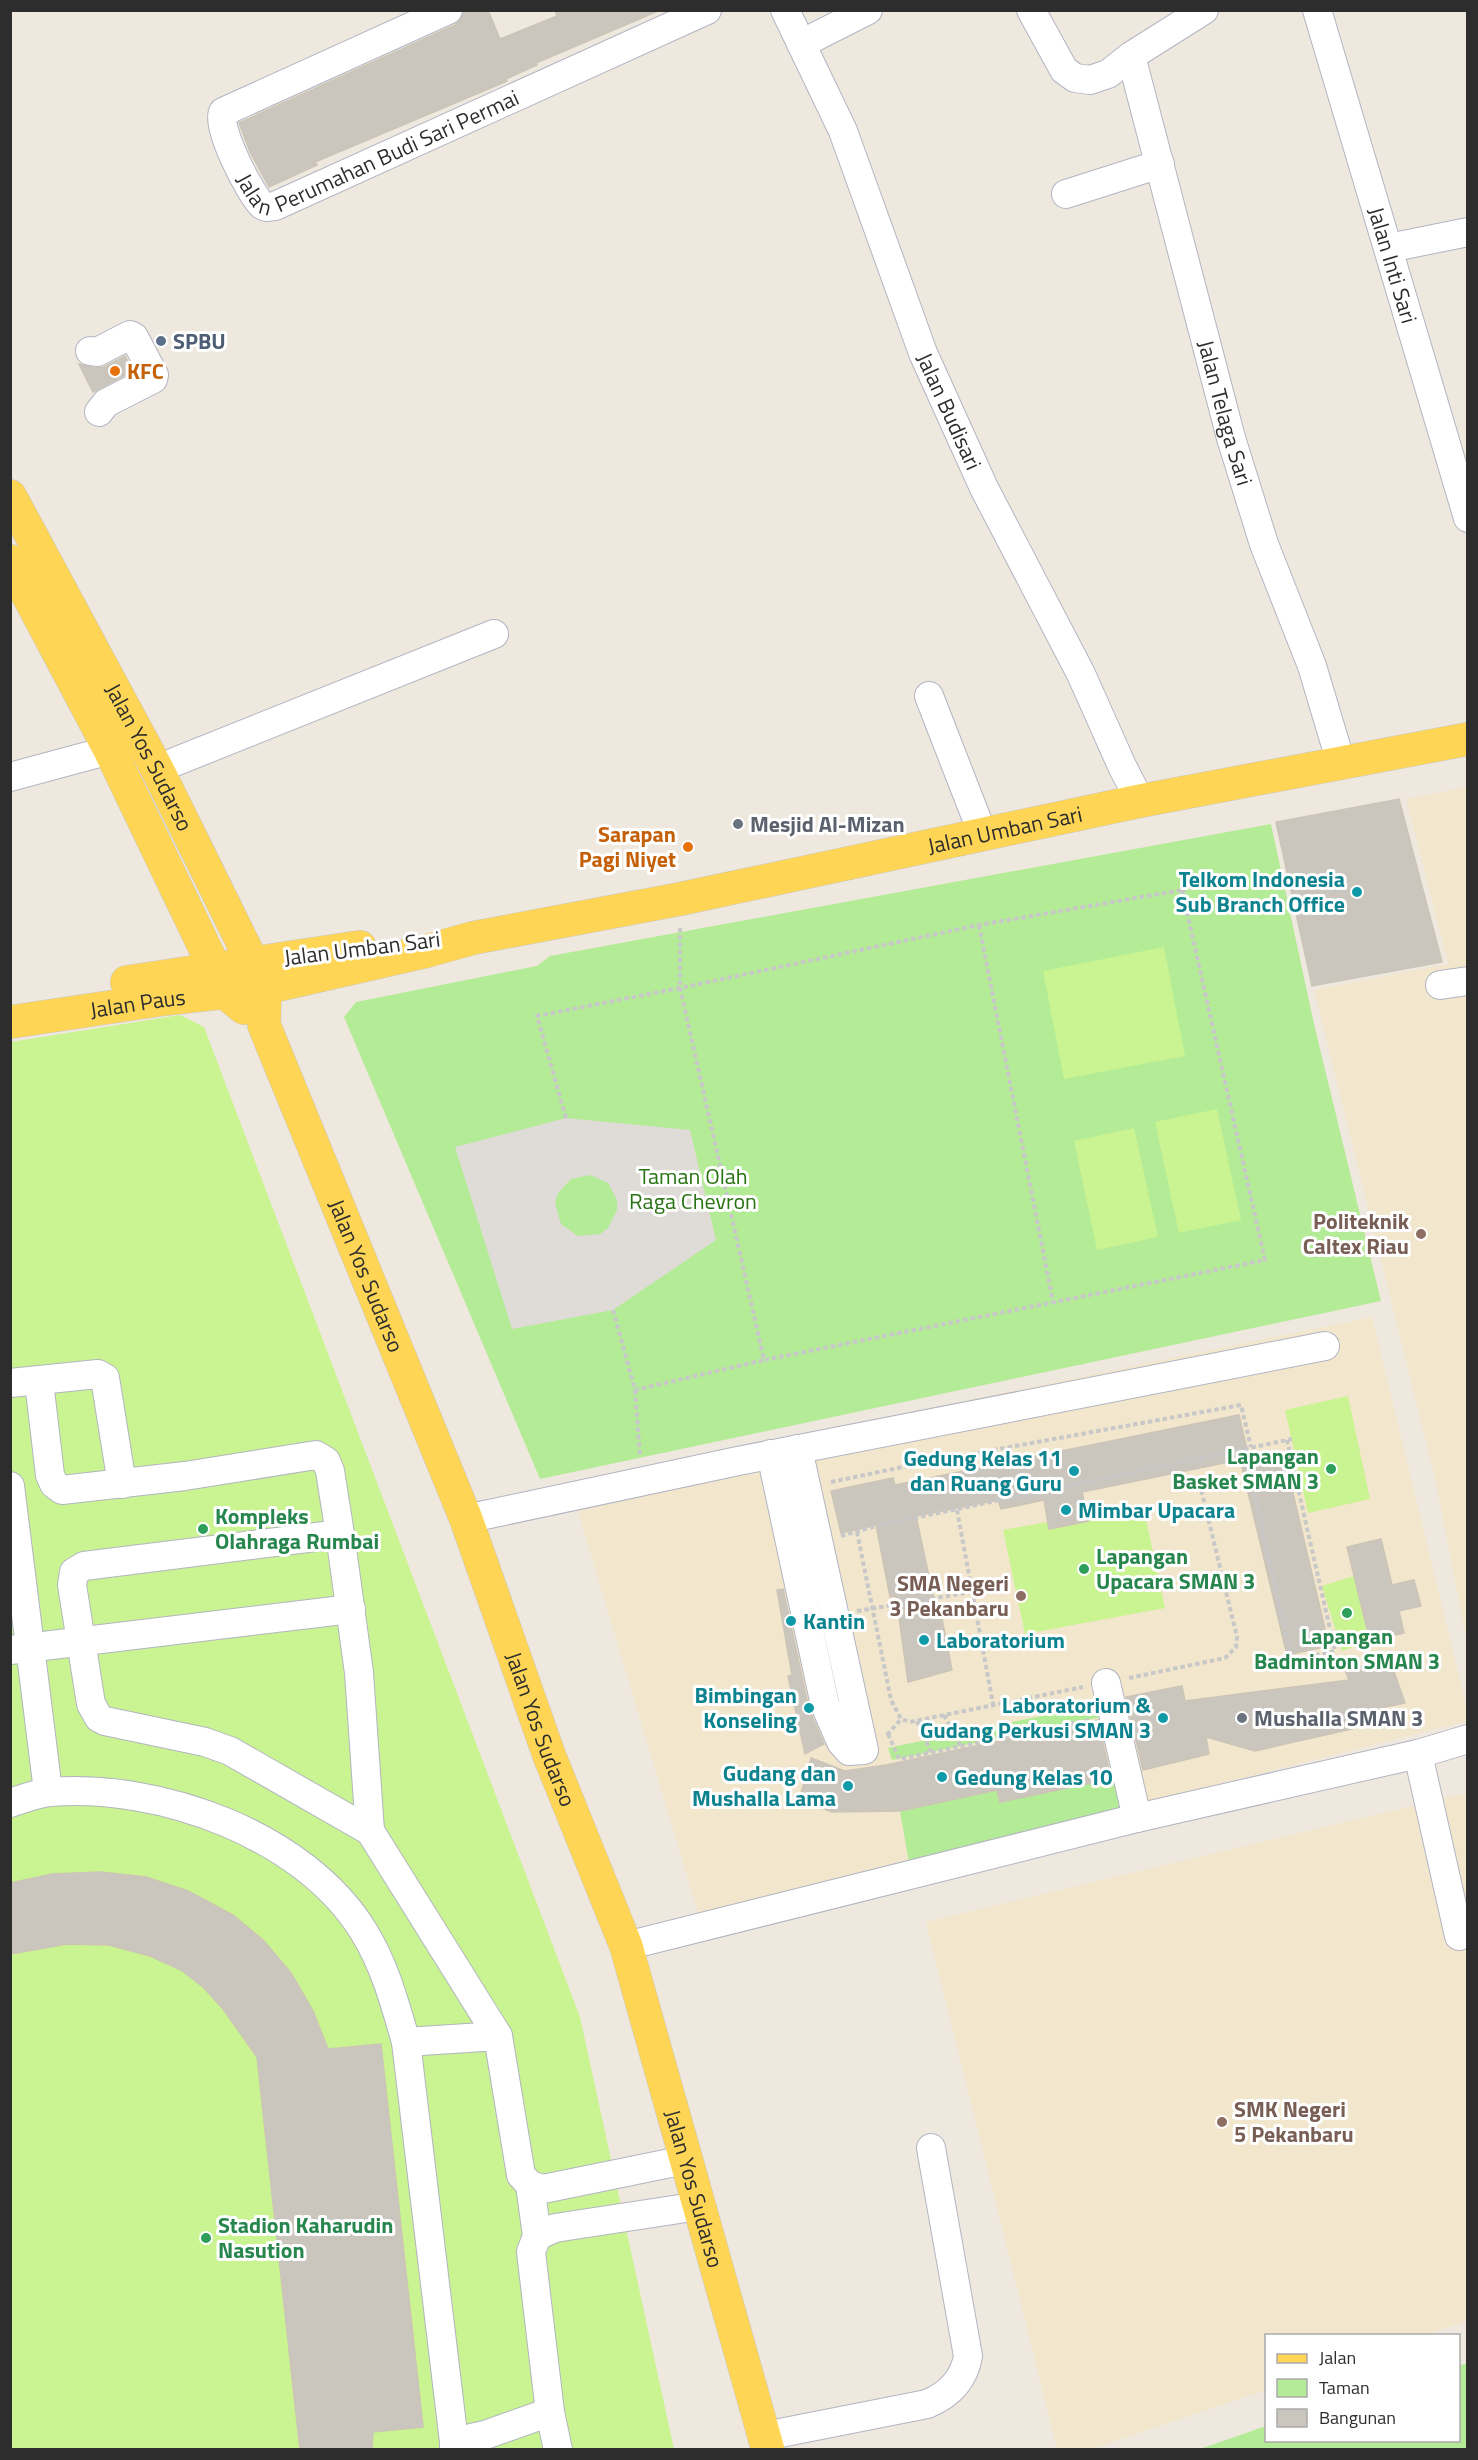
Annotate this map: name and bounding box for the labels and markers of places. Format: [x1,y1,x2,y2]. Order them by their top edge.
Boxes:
place label: SPBU [173,324,226,358]
marker: SPBU [154,334,168,348]
place label: KFC [127,354,164,388]
marker: KFC [108,364,122,378]
place label: Mesjid Al-Mizan [750,807,905,841]
place label: Sarapan Pagi Niyet [579,817,676,876]
marker: Mesjid Al-Mizan [731,817,745,831]
marker: Sarapan Pagi Niyet [681,840,695,854]
place label: Telkom Indonesia Sub Branch Office [1176,862,1345,921]
marker: Telkom Indonesia Sub Branch Office [1350,885,1364,899]
place label: Politeknik Caltex Riau [1303,1204,1410,1263]
marker: Politeknik Caltex Riau [1414,1227,1428,1241]
place label: Lapangan Basket SMAN 3 [1172,1439,1319,1498]
place label: Gedung Kelas 11 dan Ruang Guru [903,1441,1062,1500]
marker: Lapangan Basket SMAN 3 [1324,1462,1338,1476]
marker: Gedung Kelas 11 dan Ruang Guru [1067,1464,1081,1478]
place label: Mimbar Upacara [1078,1493,1235,1527]
place label: Kompleks Olahraga Rumbai [215,1499,379,1558]
marker: Mimbar Upacara [1059,1503,1073,1517]
marker: Kompleks Olahraga Rumbai [196,1522,210,1536]
place label: Lapangan Upacara SMAN 3 [1096,1539,1255,1598]
marker: Lapangan Upacara SMAN 3 [1077,1562,1091,1576]
place label: SMA Negeri 3 Pekanbaru [889,1566,1009,1625]
marker: SMA Negeri 3 Pekanbaru [1014,1589,1028,1603]
place label: Kantin [803,1604,865,1638]
marker: Lapangan Badminton SMAN 3 [1340,1606,1354,1620]
marker: Kantin [784,1614,798,1628]
place label: Lapangan Badminton SMAN 3 [1254,1619,1440,1678]
place label: Laboratorium [936,1623,1065,1657]
marker: Laboratorium [917,1633,931,1647]
place label: Bimbingan Konseling [695,1678,797,1737]
place label: Laboratorium & Gudang Perkusi SMAN 3 [920,1688,1152,1747]
marker: Bimbingan Konseling [802,1701,816,1715]
place label: Mushalla SMAN 3 [1254,1701,1423,1735]
marker: Laboratorium & Gudang Perkusi SMAN 3 [1156,1711,1170,1725]
marker: Mushalla SMAN 3 [1235,1711,1249,1725]
place label: Gudang dan Mushalla Lama [692,1756,836,1815]
place label: Gedung Kelas 10 [954,1760,1113,1794]
marker: Gedung Kelas 10 [935,1770,949,1784]
marker: Gudang dan Mushalla Lama [841,1779,855,1793]
place label: SMK Negeri 5 Pekanbaru [1234,2092,1354,2151]
marker: SMK Negeri 5 Pekanbaru [1215,2115,1229,2129]
place label: Stadion Kaharudin Nasution [218,2208,393,2267]
marker: Stadion Kaharudin Nasution [199,2231,213,2245]

